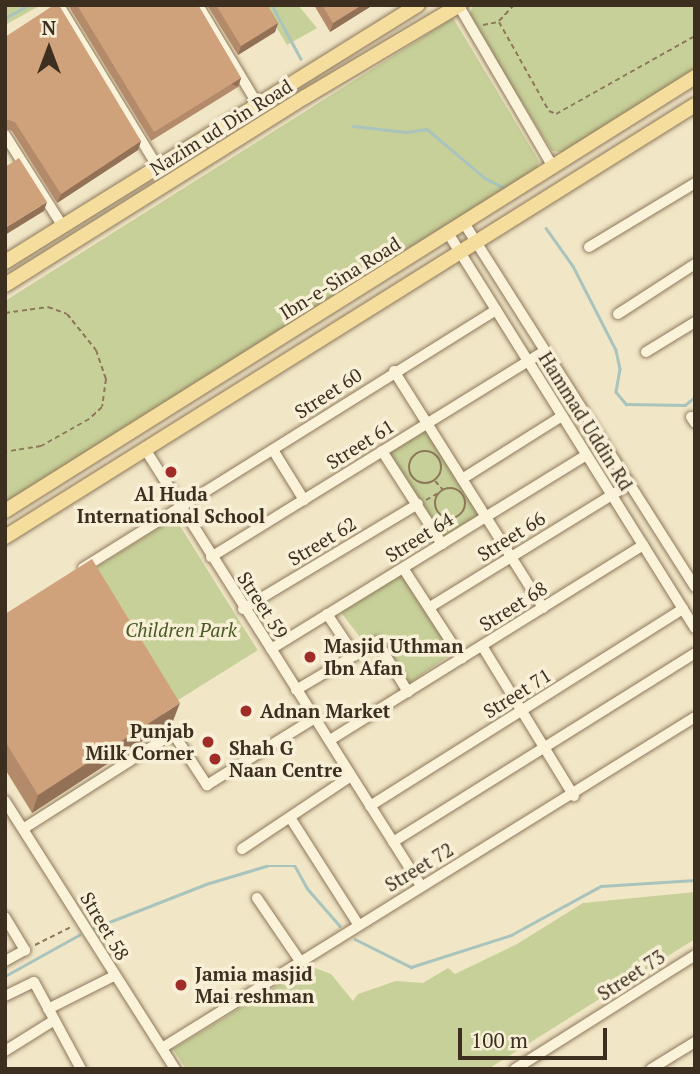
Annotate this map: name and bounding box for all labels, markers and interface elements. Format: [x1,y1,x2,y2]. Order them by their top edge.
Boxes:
north arrow [14,14,84,84]
text: N [42,15,56,40]
street label: Nazim ud Din Road [146,74,296,180]
street label: Ibn-e-Sina Road [276,232,404,324]
street label: Hammad Uddin Rd [534,347,638,495]
street label: Street 60 [290,363,366,423]
street label: Street 61 [322,414,398,474]
marker: Al Huda International School [163,464,179,480]
place label: Al Huda International School [77,483,265,527]
street label: Street 66 [473,506,549,566]
street label: Street 64 [381,507,457,567]
street label: Street 62 [284,512,360,570]
street label: Street 59 [233,567,293,643]
street label: Street 68 [475,576,551,636]
park label: Children Park [125,619,237,641]
place label: Masjid Uthman Ibn Afan [324,635,463,679]
marker: Masjid Uthman Ibn Afan [302,649,318,665]
street label: Street 71 [479,663,555,723]
place label: Adnan Market [260,700,390,722]
marker: Adnan Market [238,703,254,719]
place label: Punjab Milk Corner [85,720,194,764]
marker: Punjab Milk Corner [200,734,216,750]
place label: Shah G Naan Centre [229,737,342,781]
marker: Shah G Naan Centre [207,751,223,767]
street label: Street 72 [381,838,457,896]
street label: Street 58 [76,888,134,964]
street label: Street 73 [593,945,669,1005]
place label: Jamia masjid Mai reshman [195,963,314,1007]
marker: Jamia masjid Mai reshman [173,977,189,993]
scale bar [462,1014,611,1058]
text: 100 m [471,1026,528,1054]

